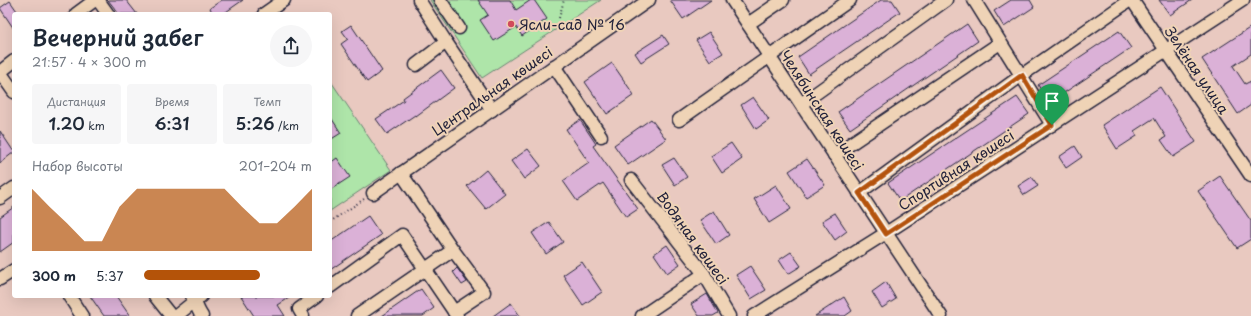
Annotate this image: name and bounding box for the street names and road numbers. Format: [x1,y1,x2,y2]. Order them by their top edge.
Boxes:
street label: Зелёная улица [1160,22,1234,118]
street label: Центральная көшесі [427,41,557,141]
street label: Челябинская көшесі [775,46,869,174]
street label: Спортивная көшесі [894,125,1018,215]
street label: Водяная көшесі [652,187,734,289]

